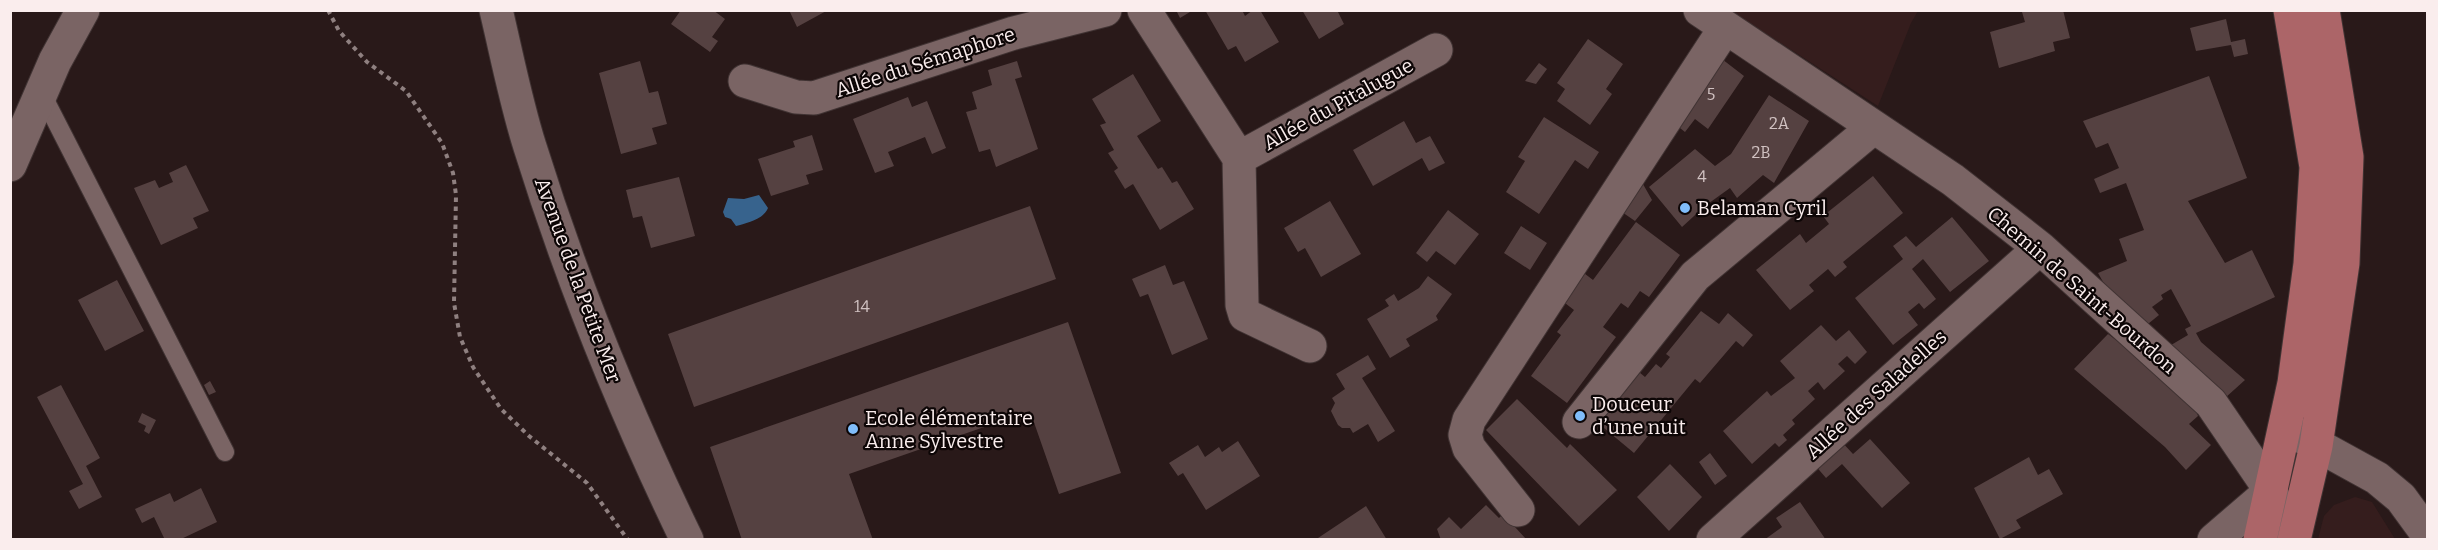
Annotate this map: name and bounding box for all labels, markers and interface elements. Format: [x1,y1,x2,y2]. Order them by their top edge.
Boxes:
street label: Allée du Sémaphore [832,22,1018,102]
street label: Allée du Pitalugue [1259,53,1417,155]
house number: 5 [1707,85,1715,104]
house number: 2A [1769,114,1790,133]
house number: 2B [1751,143,1771,162]
house number: 4 [1697,167,1707,186]
street label: Avenue de la Petite Mer [530,174,626,386]
place label: Belaman Cyril [1697,196,1827,220]
marker: Belaman Cyril [1678,201,1692,215]
street label: Chemin de Saint-Bourdon [1983,201,2182,379]
house number: 14 [854,297,871,316]
street label: Allée des Saladelles [1801,324,1951,464]
place label: Douceur d’une nuit [1592,392,1686,439]
place label: Ecole élémentaire Anne Sylvestre [865,406,1033,453]
marker: Douceur d’une nuit [1573,409,1587,423]
marker: Ecole élémentaire Anne Sylvestre [846,422,860,436]

